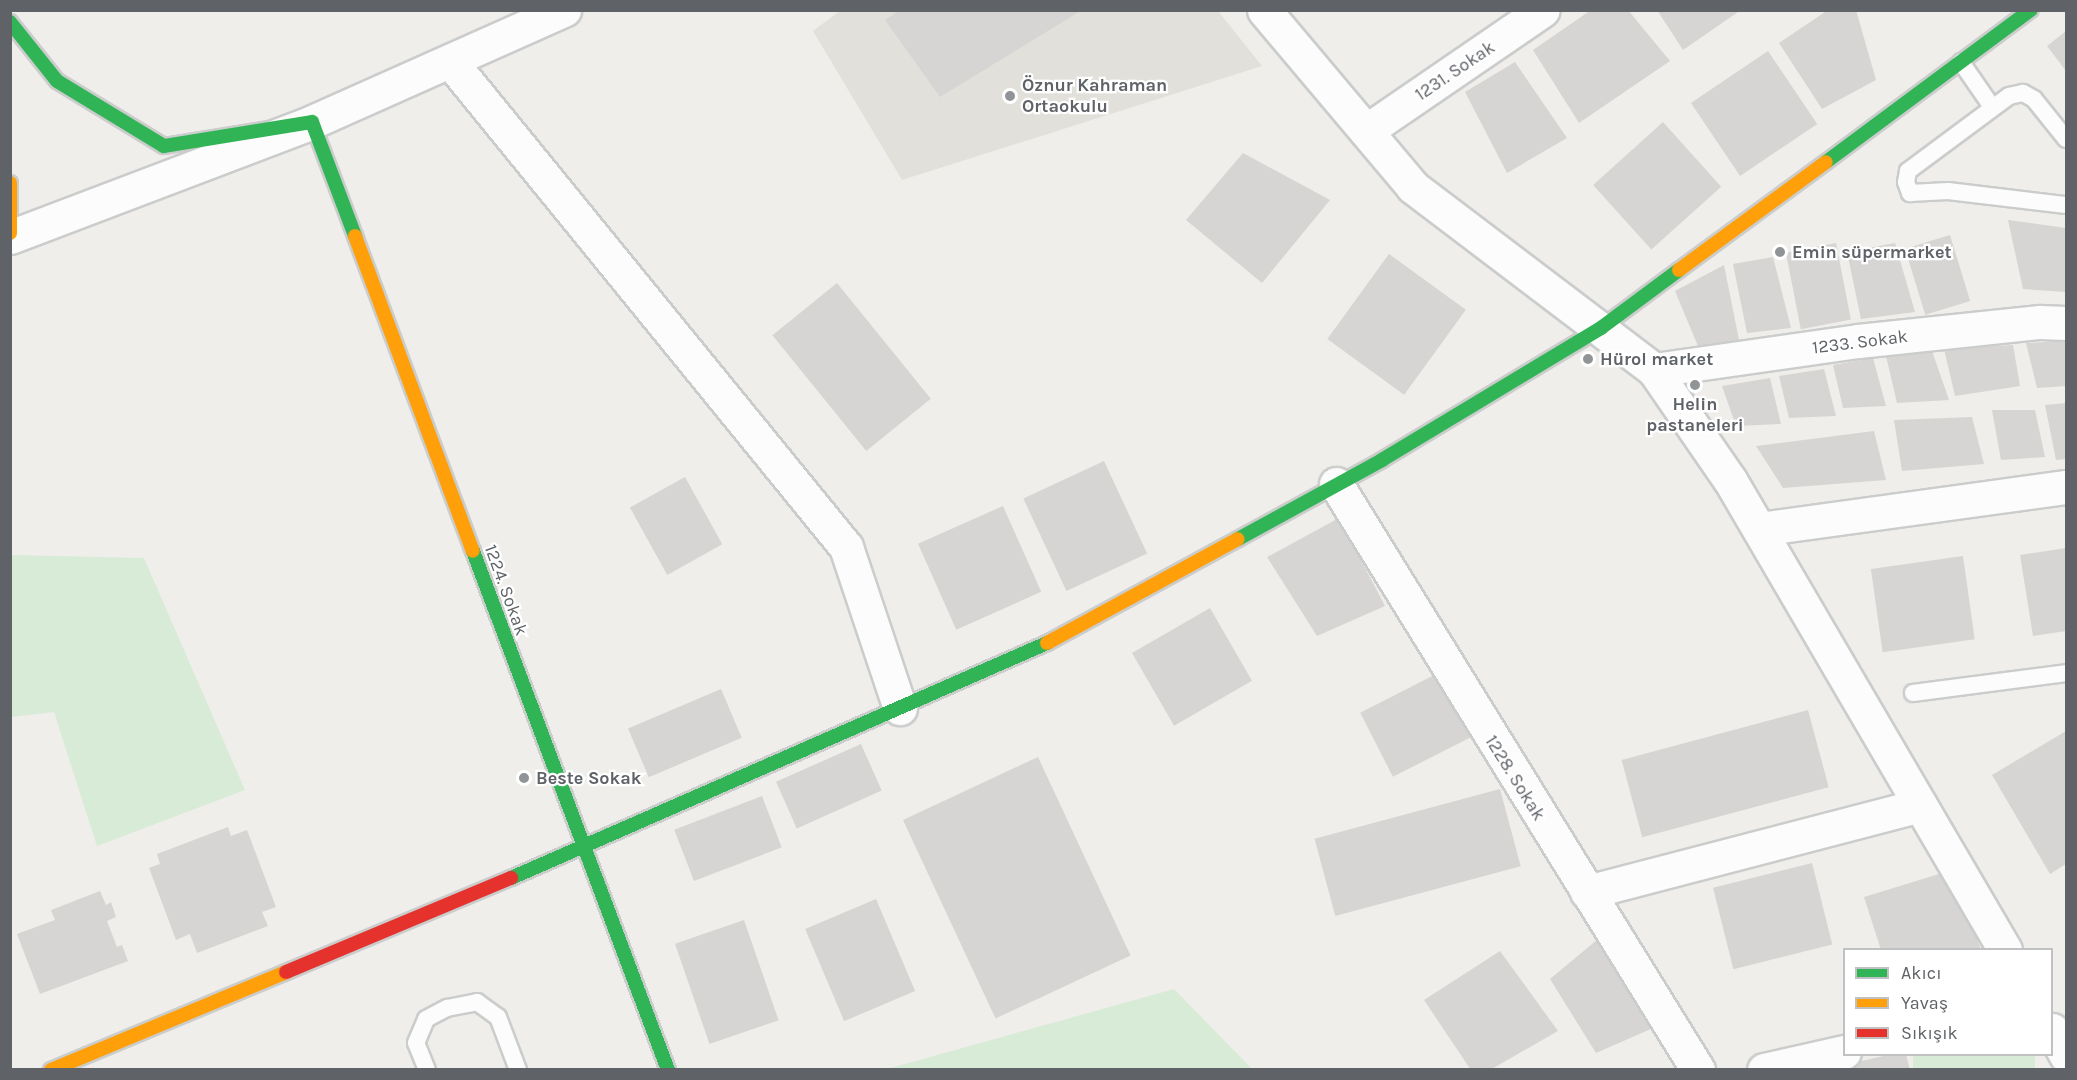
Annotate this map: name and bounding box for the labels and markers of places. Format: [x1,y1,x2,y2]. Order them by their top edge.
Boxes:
place label: Öznur Kahraman Ortaokulu [1022,75,1167,118]
marker: Öznur Kahraman Ortaokulu [1003,89,1017,103]
place label: Emin süpermarket [1792,241,1952,263]
marker: Emin süpermarket [1773,245,1787,259]
place label: Hürol market [1600,348,1713,370]
marker: Hürol market [1581,352,1595,366]
marker: Helin pastaneleri [1688,378,1702,392]
place label: Helin pastaneleri [1646,394,1744,436]
place label: Beste Sokak [536,767,641,789]
marker: Beste Sokak [517,771,531,785]

